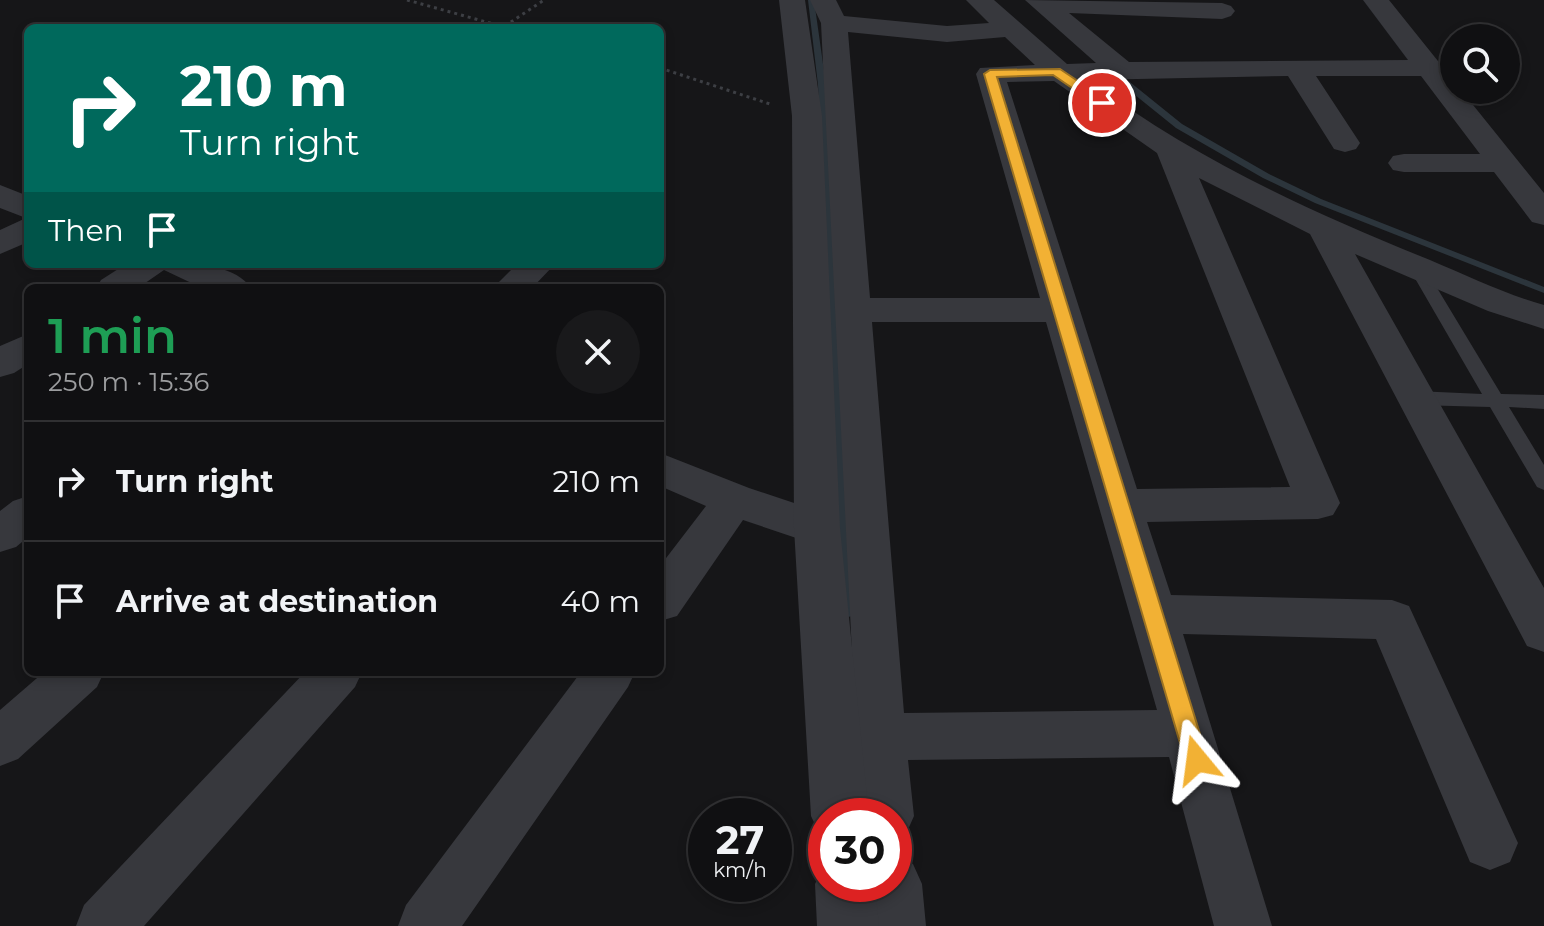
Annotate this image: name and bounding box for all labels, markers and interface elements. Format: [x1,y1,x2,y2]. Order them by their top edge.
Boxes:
map controls [1440,24,1520,104]
button: search [1440,24,1520,104]
text: 210 m [180,52,348,120]
icon: right [48,56,152,160]
pin [1068,69,1136,137]
icon: arrive [1080,81,1124,125]
text: Turn right [180,120,360,164]
icon: arrive [140,208,184,252]
text: Then [48,212,124,249]
text: 1 min [48,307,177,365]
button: close [556,310,640,394]
text: 250 m · 15:36 [48,366,209,398]
icon: right [48,459,92,503]
text: Turn right [116,463,273,500]
text: 210 m [553,463,640,500]
icon: arrive [48,579,92,623]
text: Arrive at destination [116,583,438,620]
text: 40 m [561,583,640,620]
position arrow [1155,718,1239,802]
speed limit sign: 30 [808,798,912,902]
text: 27 [716,815,764,864]
text: km/h [713,858,767,882]

